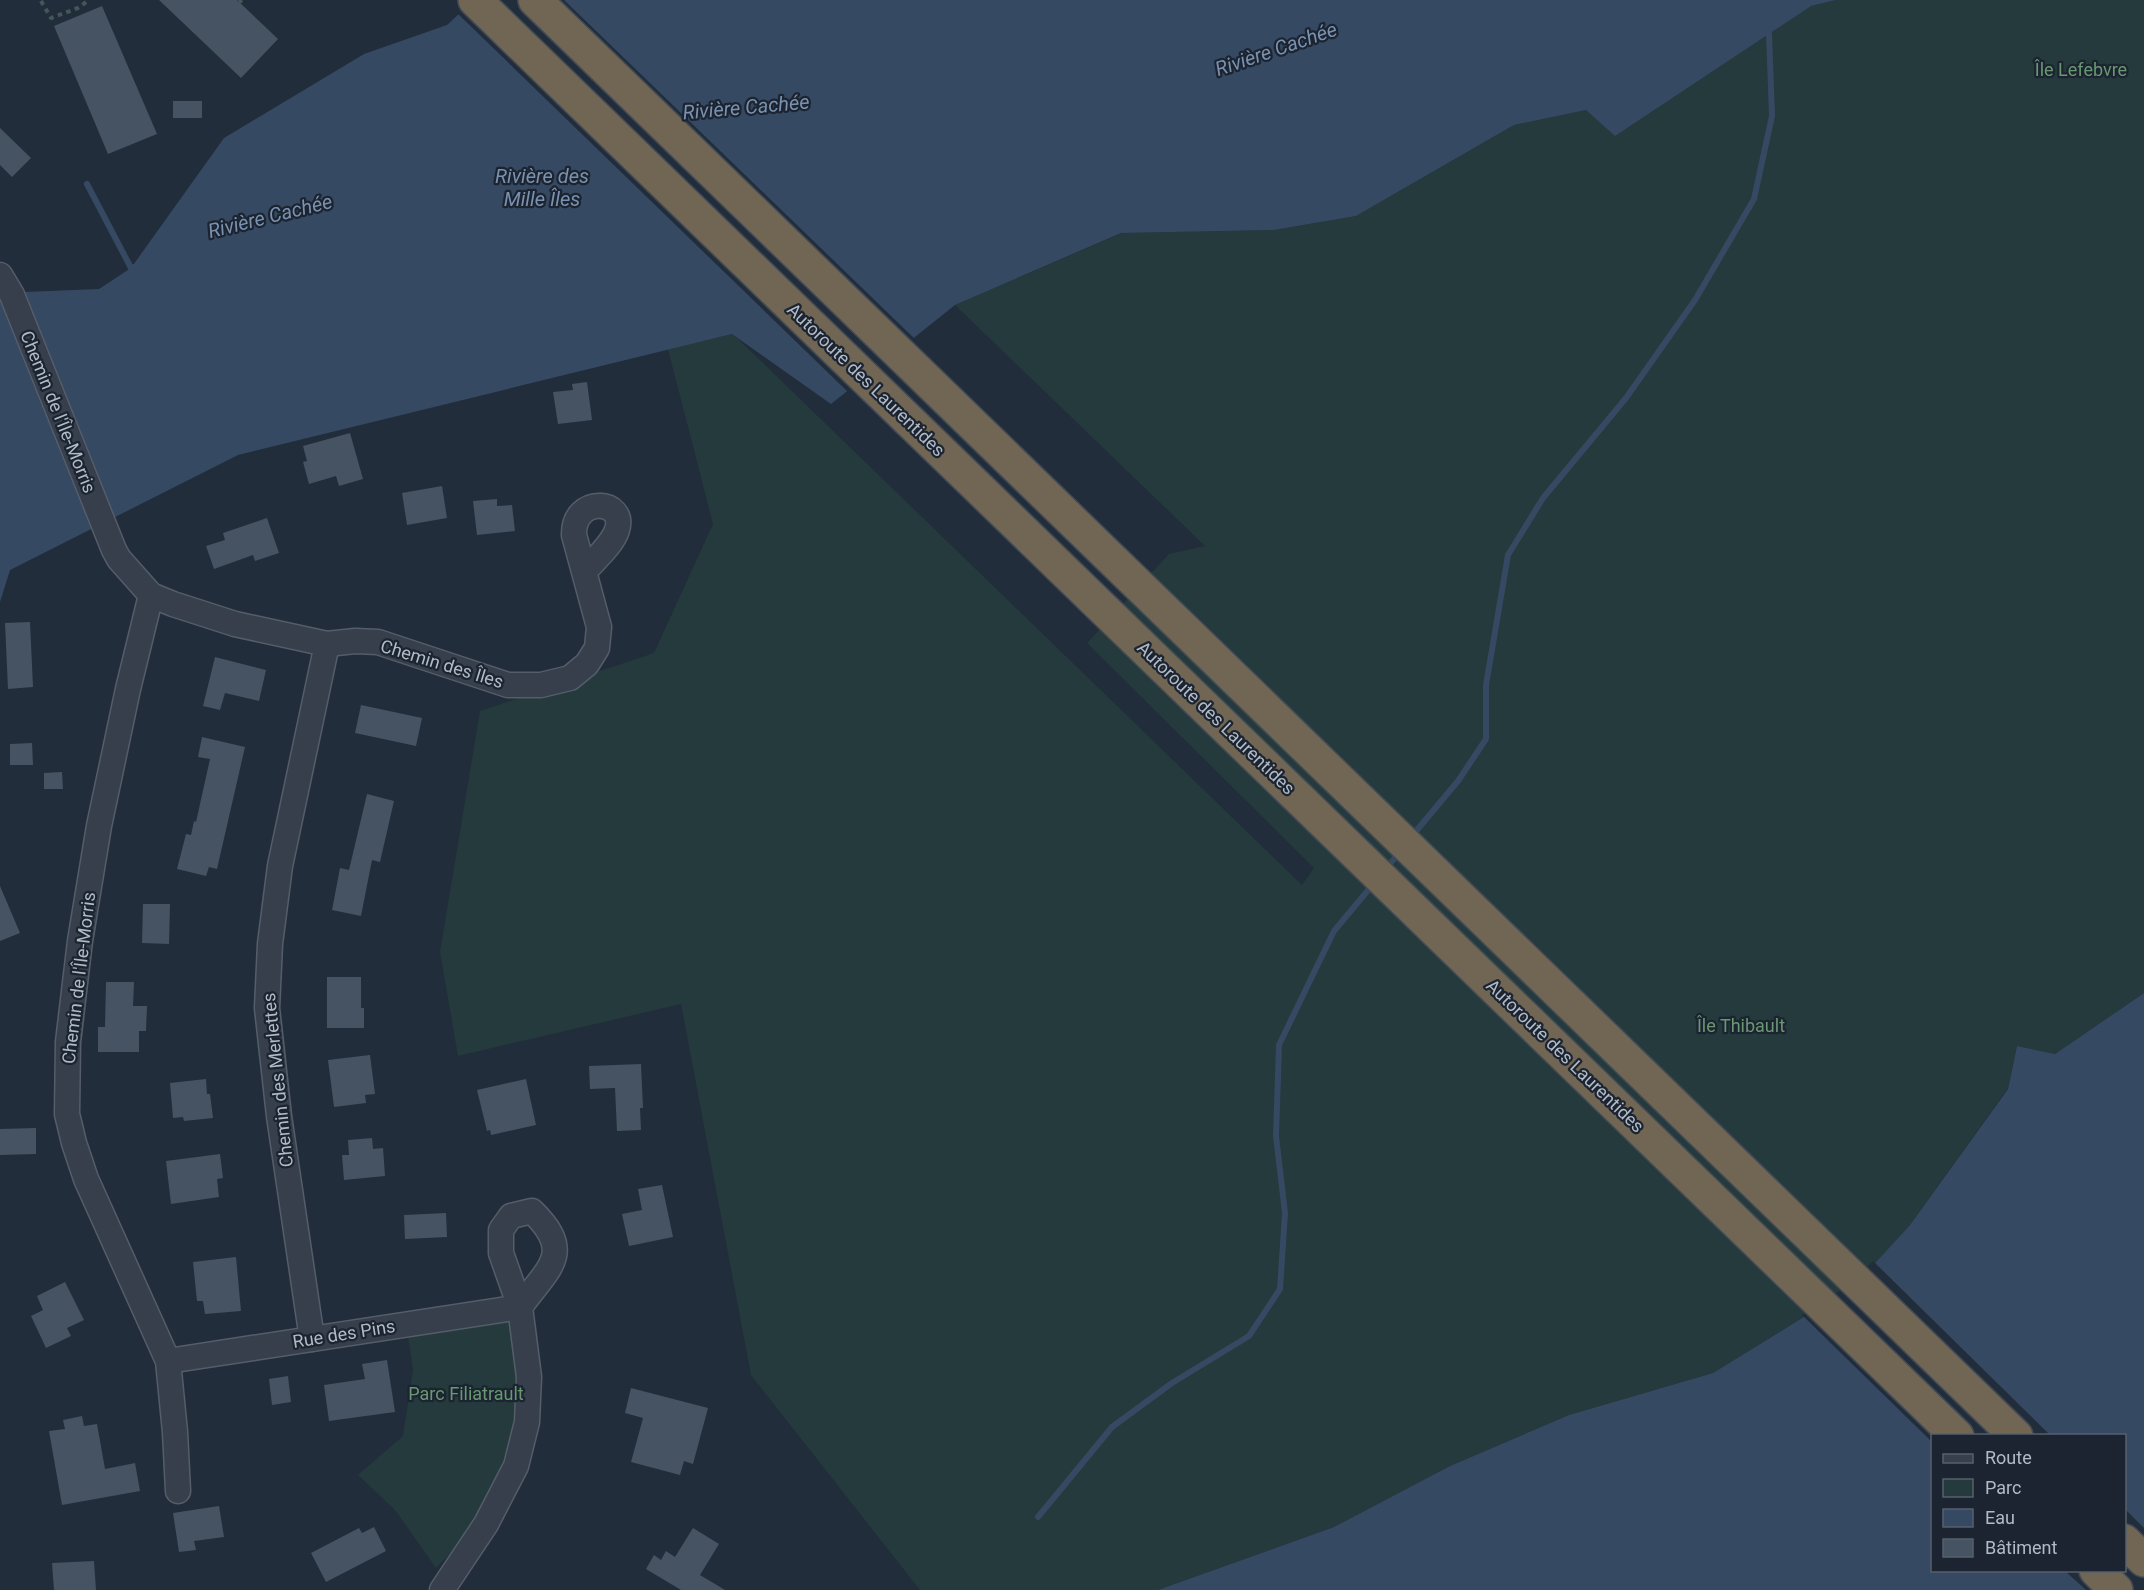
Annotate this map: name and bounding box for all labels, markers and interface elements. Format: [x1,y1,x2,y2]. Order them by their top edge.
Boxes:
water label: Rivière Cachée [1212,17,1340,81]
park label: Île Lefebvre [2034,59,2127,80]
water label: Rivière Cachée [682,90,810,124]
water label: Rivière des Mille Îles [495,164,589,211]
water label: Rivière Cachée [205,189,335,243]
street label: Autoroute des Laurentides [783,299,950,461]
street label: Chemin de l'Île-Morris [16,328,101,496]
street label: Chemin des Îles [378,635,506,692]
street label: Autoroute des Laurentides [1133,637,1300,799]
street label: Chemin de l'Île-Morris [58,891,99,1065]
street label: Autoroute des Laurentides [1482,975,1649,1137]
street label: Chemin des Merlettes [258,992,297,1168]
park label: Île Thibault [1696,1015,1785,1036]
street label: Rue des Pins [291,1315,397,1352]
park label: Parc Filiatrault [408,1383,524,1404]
legend [1931,1434,2126,1572]
text: Route [1985,1447,2032,1468]
text: Parc [1985,1477,2021,1498]
text: Eau [1985,1507,2015,1528]
text: Bâtiment [1985,1537,2058,1558]

